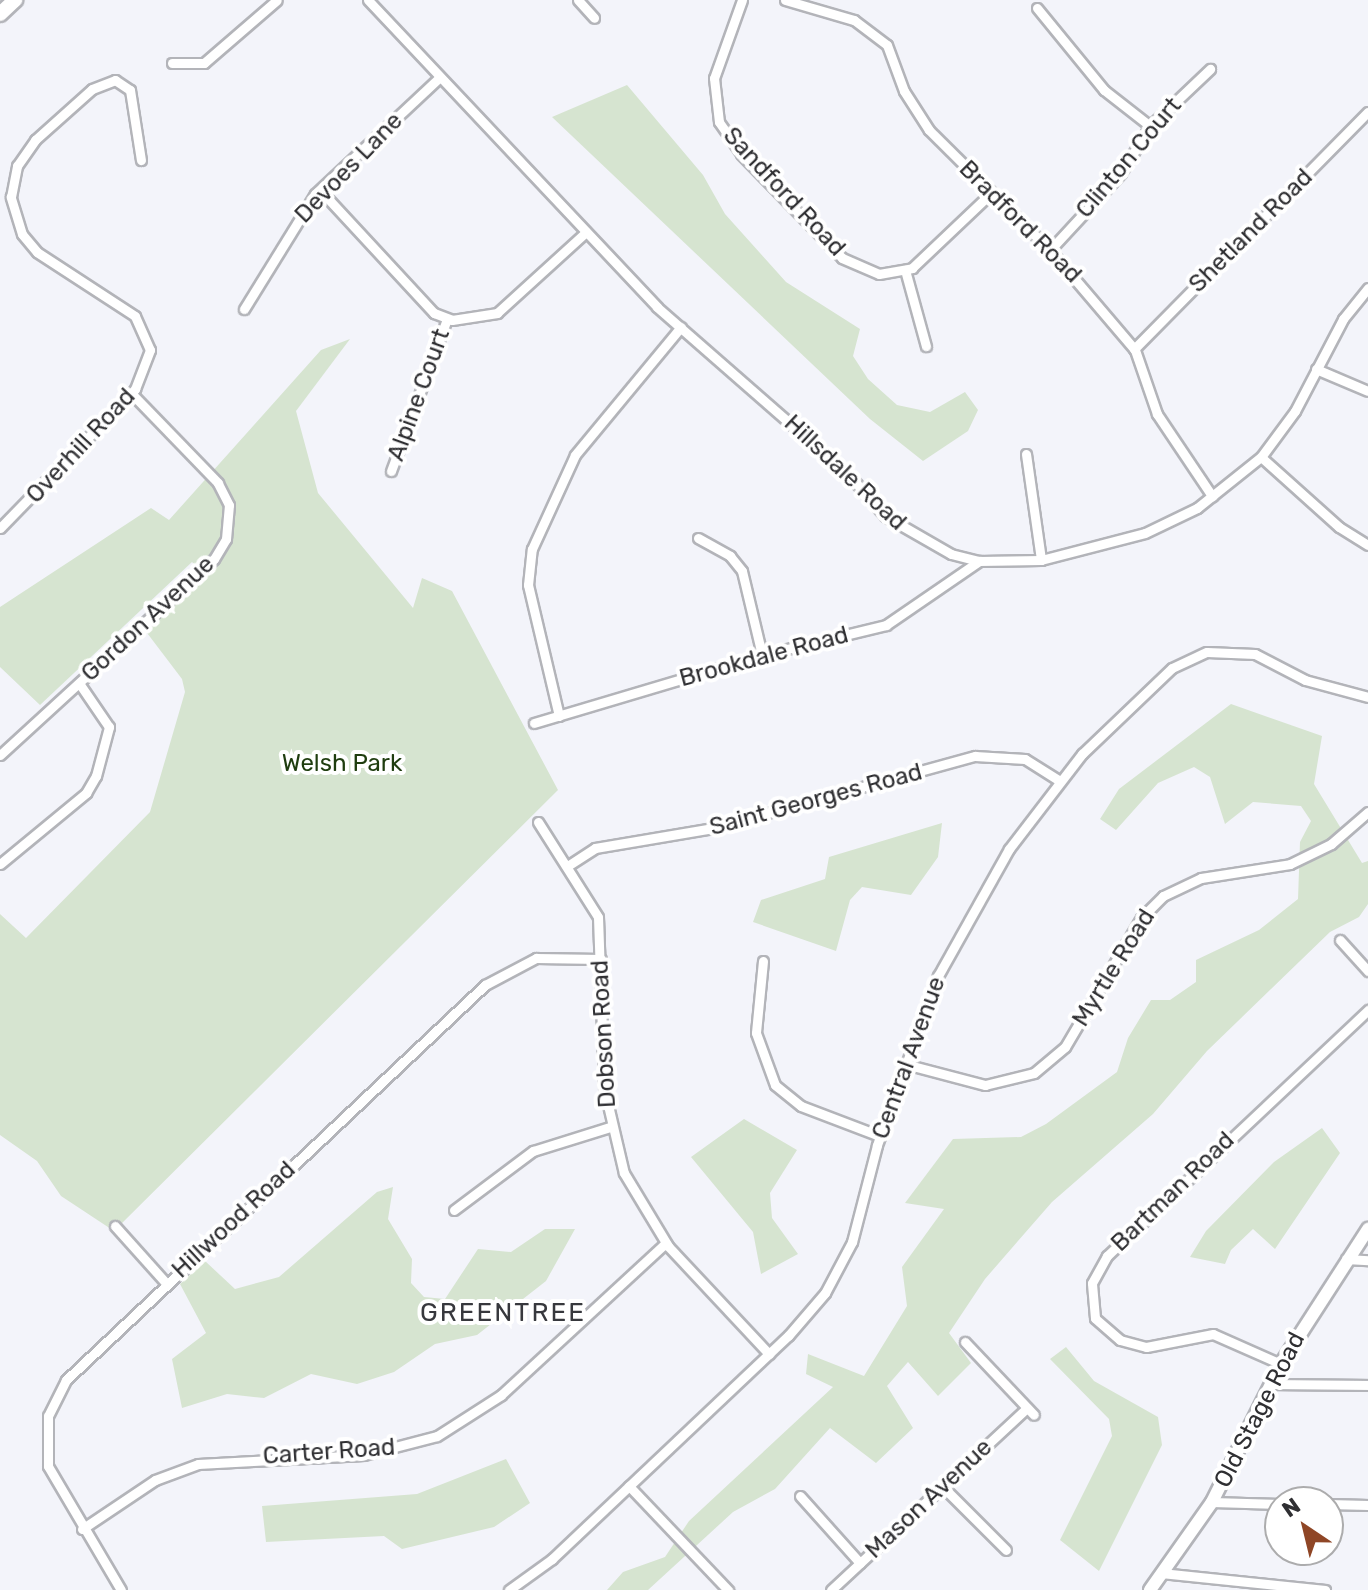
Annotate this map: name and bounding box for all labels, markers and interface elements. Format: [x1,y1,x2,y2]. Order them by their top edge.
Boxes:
street label: Clinton Court [1070,92,1188,224]
street label: Devoes Lane [289,107,409,229]
street label: Sandford Road [717,122,851,262]
street label: Bradford Road [953,155,1087,289]
street label: Shetland Road [1183,163,1319,299]
street label: Alpine Court [382,325,456,465]
street label: Overhill Road [21,383,141,509]
street label: Hillsdale Road [778,409,912,537]
street label: Gordon Avenue [75,550,221,688]
street label: Brookdale Road [676,621,852,693]
park label: Welsh Park [282,750,402,778]
street label: Saint Georges Road [707,758,925,842]
street label: Myrtle Road [1067,904,1161,1032]
street label: Dobson Road [586,959,622,1109]
street label: Central Avenue [866,973,952,1143]
street label: Bartman Road [1106,1126,1240,1258]
street label: Hillwood Road [166,1156,302,1284]
district label: GREENTREE [420,1297,586,1329]
street label: Old Stage Road [1209,1328,1311,1492]
street label: Carter Road [262,1433,396,1471]
street label: Mason Avenue [860,1433,998,1565]
north arrow [1264,1486,1344,1566]
text: N [1277,1492,1305,1523]

